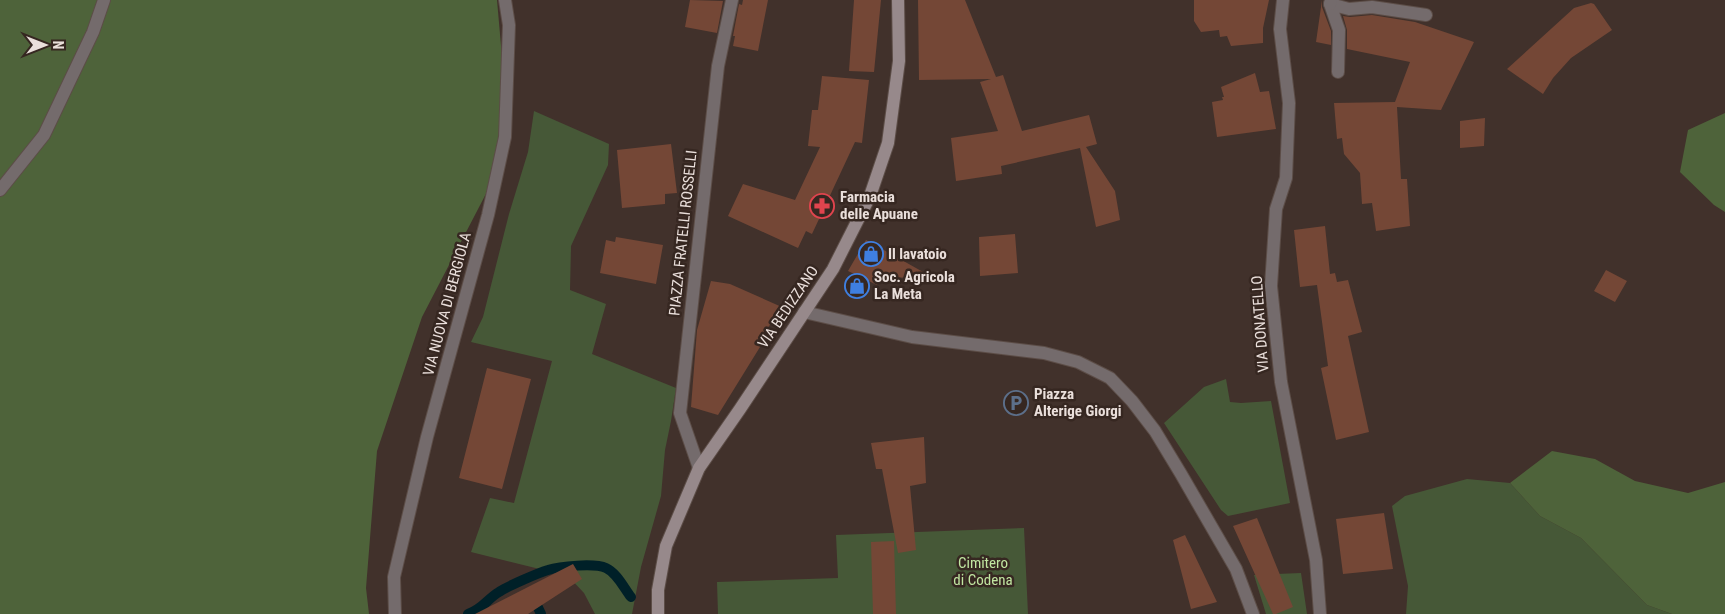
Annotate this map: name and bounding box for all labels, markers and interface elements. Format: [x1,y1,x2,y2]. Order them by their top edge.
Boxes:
north arrow [20,20,70,70]
text: N [50,41,66,49]
street label: PIAZZA FRATELLI ROSSELLI [665,149,701,317]
place label: Farmacia delle Apuane [840,188,918,223]
pharmacy icon: Farmacia delle Apuane [809,193,835,219]
street label: VIA NUOVA DI BERGIOLA [419,230,475,378]
shop icon: Il lavatoio [858,241,884,267]
place label: Il lavatoio [888,245,947,263]
street label: VIA BEDIZZANO [754,263,822,351]
place label: Soc. Agricola La Meta [874,268,955,303]
shop icon: Soc. Agricola La Meta [844,273,870,299]
street label: VIA DONATELLO [1248,275,1272,373]
place label: Piazza Alterige Giorgi [1034,385,1122,420]
parking icon: Piazza Alterige Giorgi [1003,390,1029,416]
park label: Cimitero di Codena [953,554,1013,589]

